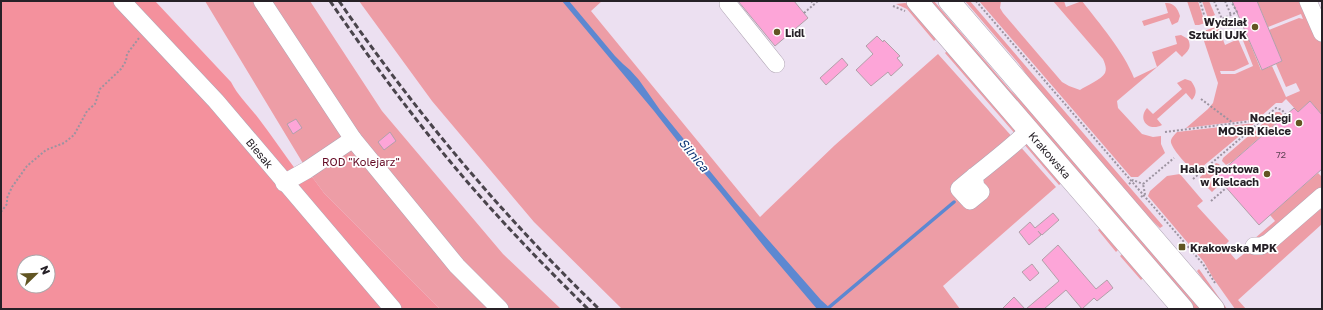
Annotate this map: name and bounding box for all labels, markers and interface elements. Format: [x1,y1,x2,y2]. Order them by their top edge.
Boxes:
place label: Wydział Sztuki UJK [1189,15,1247,41]
marker: Wydział Sztuki UJK [1250,22,1260,32]
place label: Lidl [785,26,805,39]
marker: Lidl [772,27,782,37]
place label: Noclegi MOSiR Kielce [1218,111,1292,137]
marker: Noclegi MOSiR Kielce [1294,118,1304,128]
street label: Krakowska [1026,129,1074,181]
street label: Biesak [244,135,276,171]
water label: Silnica [676,135,713,176]
house number: 72 [1276,149,1286,160]
park label: ROD "Kolejarz" [322,155,400,168]
place label: Hala Sportowa w Kielcach [1180,162,1259,188]
marker: Hala Sportowa w Kielcach [1262,169,1272,179]
place label: Krakowska MPK [1190,241,1277,254]
marker: Krakowska MPK [1177,242,1187,252]
north arrow [16,254,56,294]
text: N [38,264,53,276]

